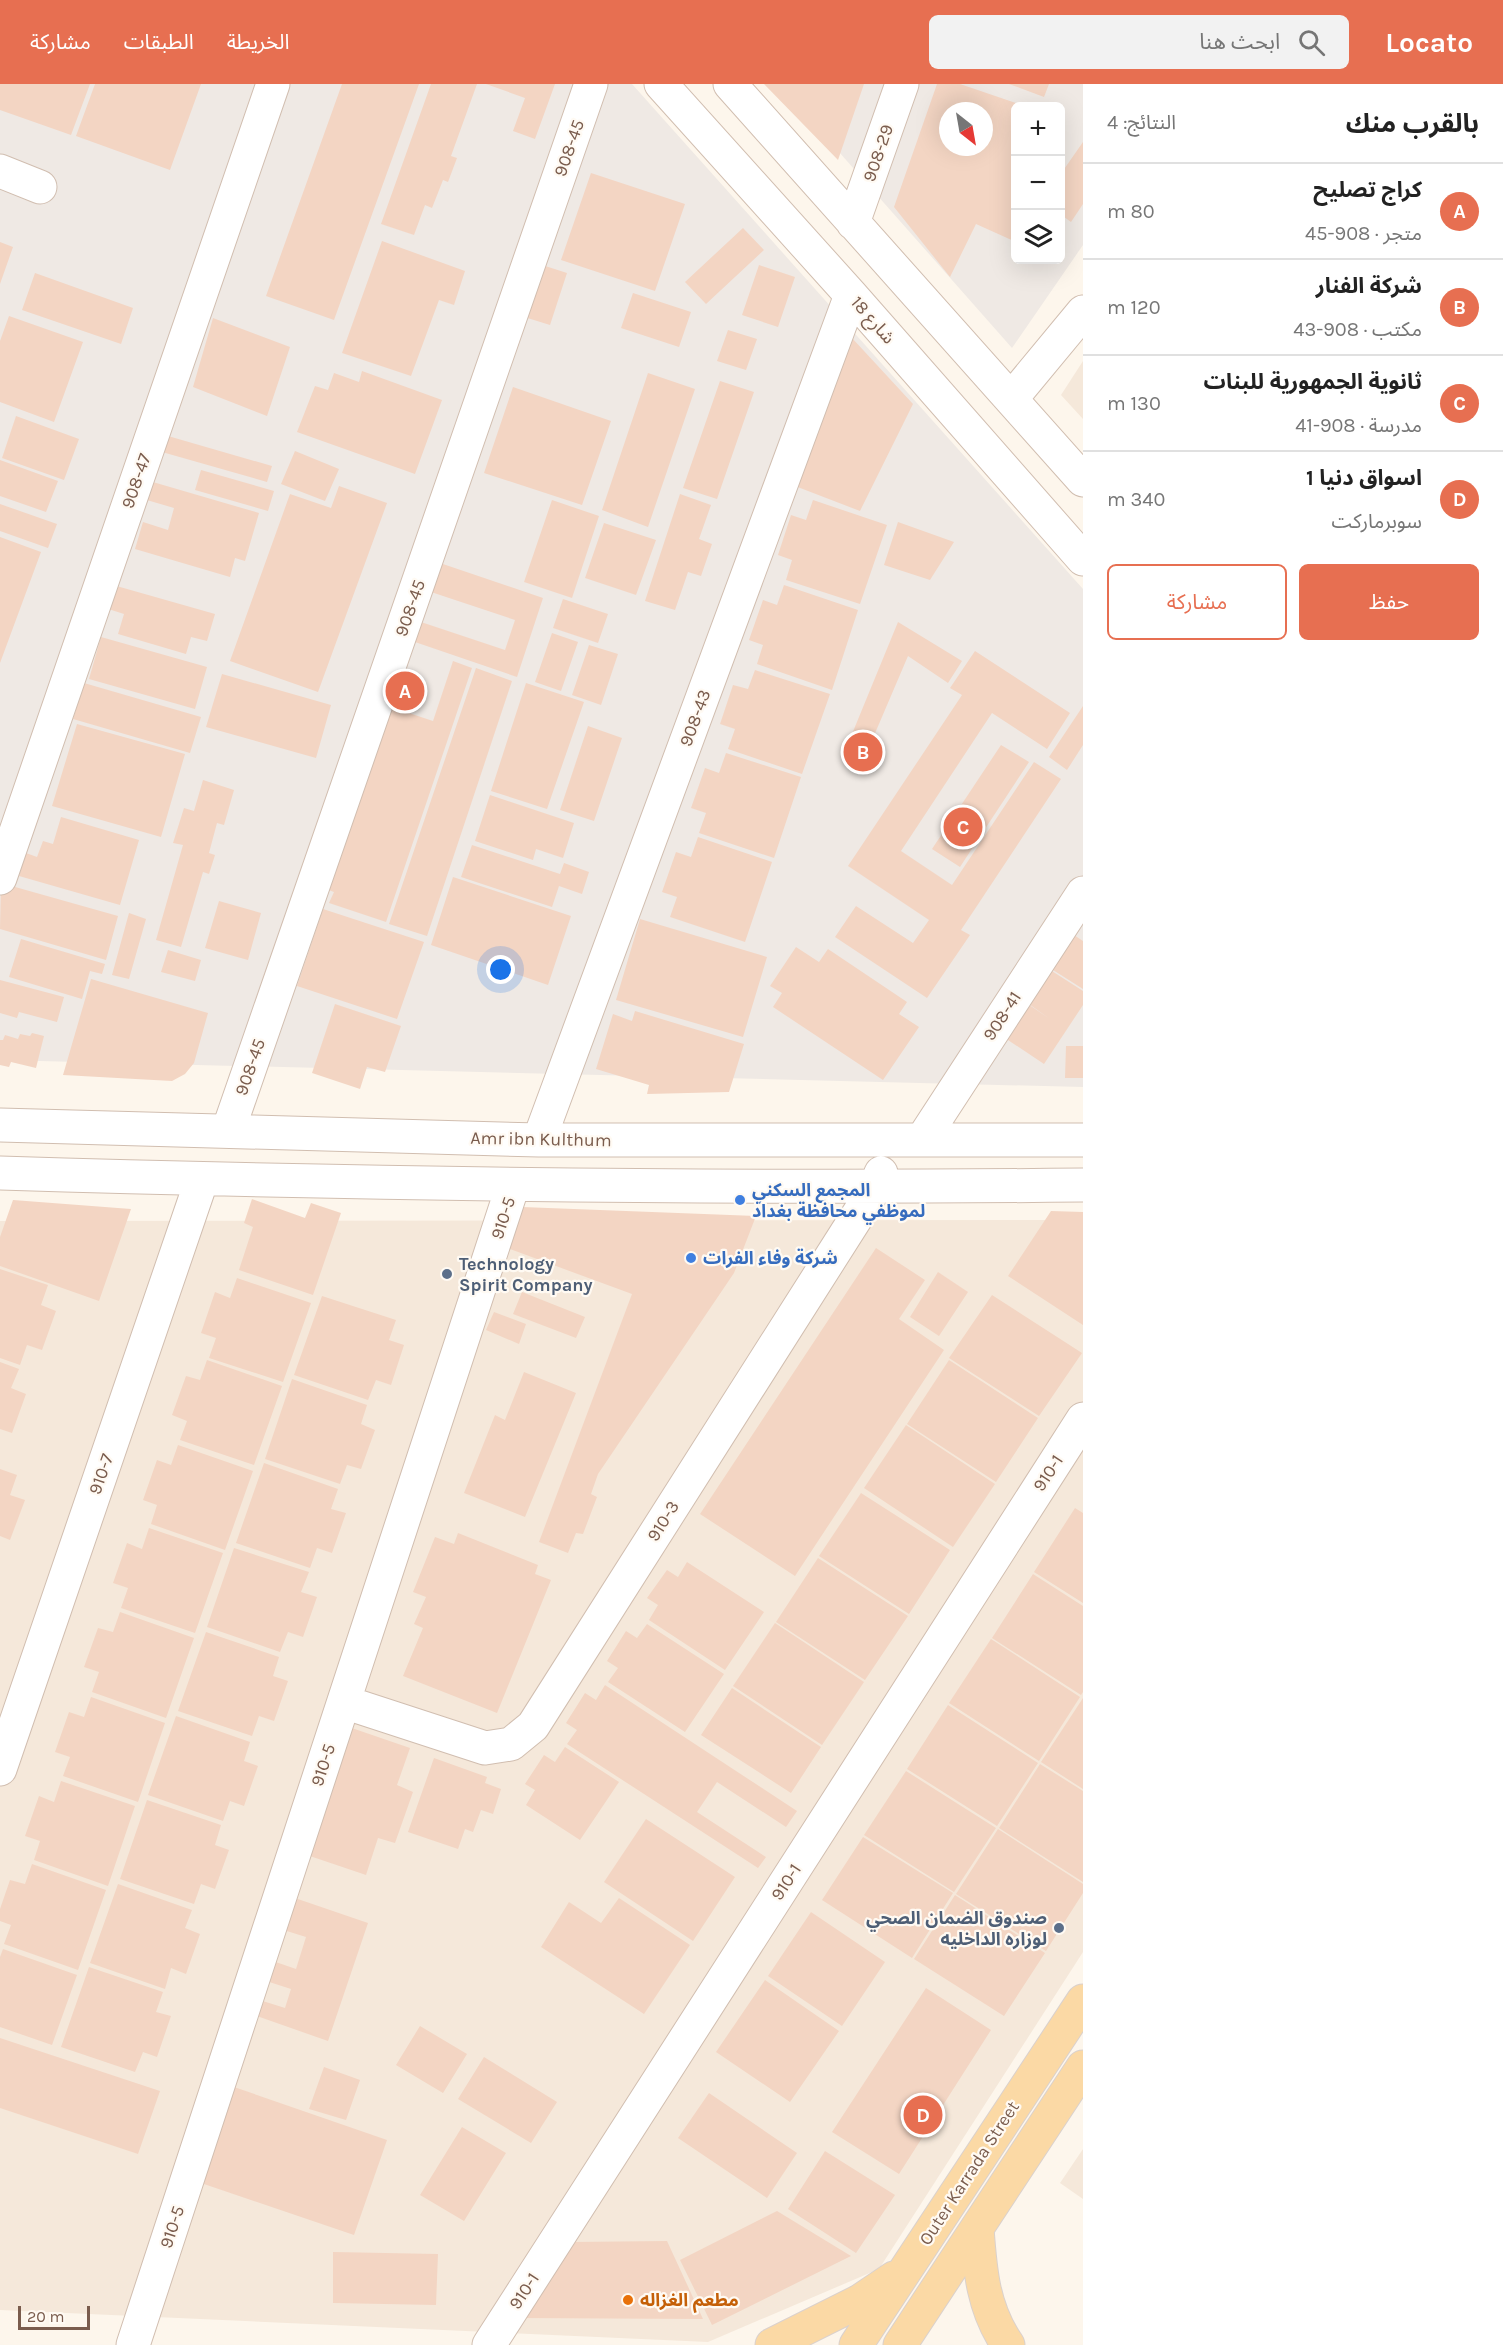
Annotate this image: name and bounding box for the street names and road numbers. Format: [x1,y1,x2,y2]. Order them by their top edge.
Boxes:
street label: 908-45 [549,117,589,179]
street label: 908-29 [858,121,898,185]
street label: شارع 18 [844,292,900,350]
street label: 908-47 [116,450,156,512]
street label: 908-45 [390,577,430,639]
street label: 908-43 [675,686,715,750]
street label: 908-41 [978,987,1026,1045]
street label: 908-45 [230,1036,270,1098]
street label: Amr ibn Kulthum [470,1127,612,1151]
street label: 910-5 [486,1194,520,1242]
street label: 910-7 [84,1450,118,1497]
street label: 910-1 [1028,1451,1068,1495]
street label: 910-3 [642,1497,684,1545]
street label: 910-5 [306,1741,340,1789]
street label: 910-1 [766,1860,806,1904]
street label: Outer Karrada Street [914,2097,1024,2249]
street label: 910-5 [155,2203,189,2251]
street label: 910-1 [504,2269,544,2313]

